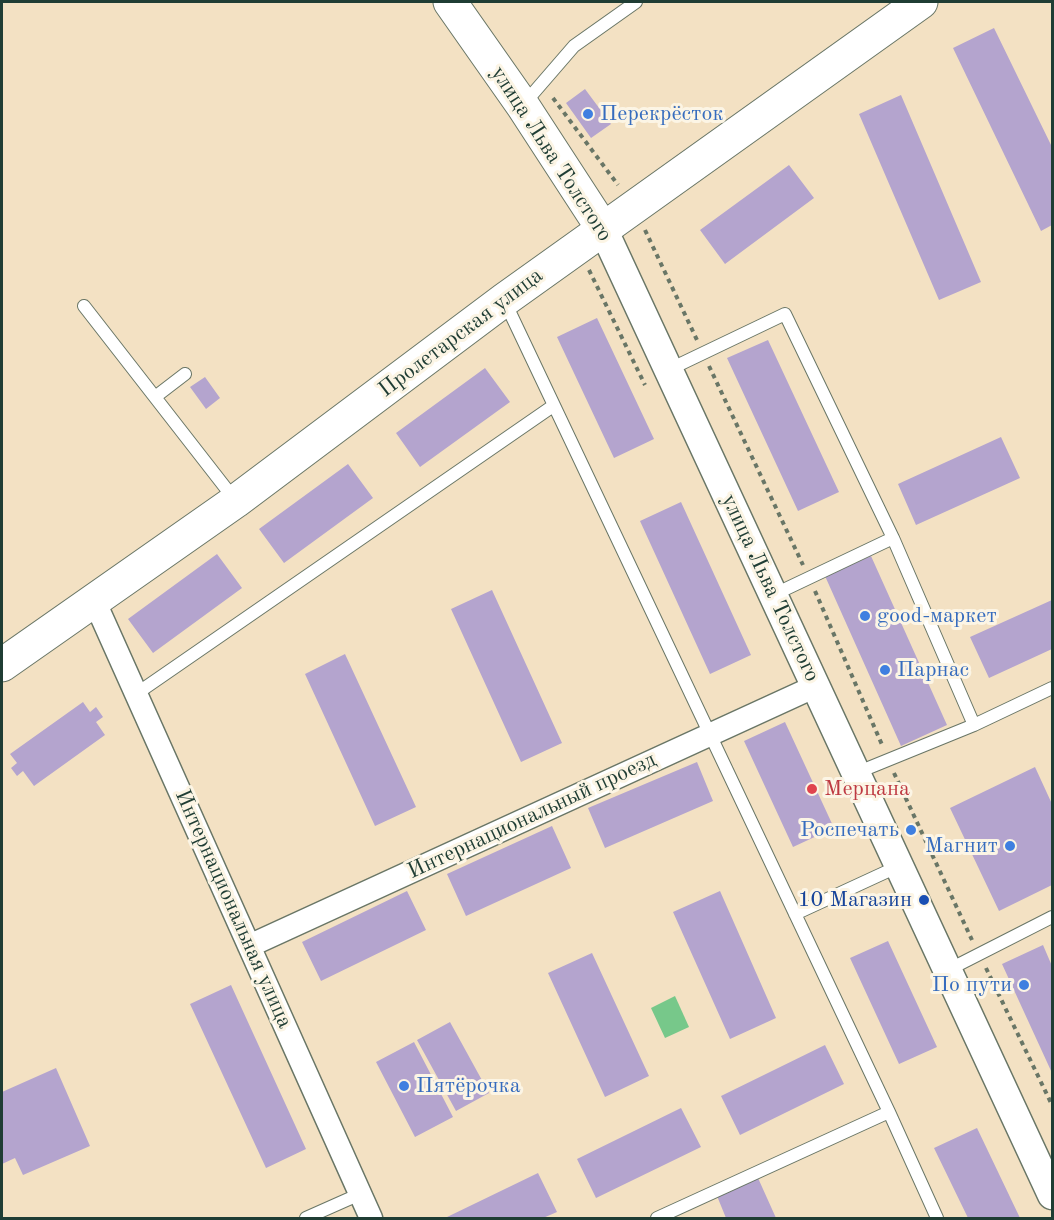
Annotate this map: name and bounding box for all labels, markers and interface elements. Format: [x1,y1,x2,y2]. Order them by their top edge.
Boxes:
street label: улица Льва Толстого [484,61,618,247]
place label: Перекрёсток [600,101,723,127]
marker: Перекрёсток [581,107,595,121]
street label: Пролетарская улица [374,263,548,403]
street label: улица Льва Толстого [715,490,825,686]
place label: good-маркет [877,603,997,629]
marker: good-маркет [858,609,872,623]
place label: Парнас [897,657,969,683]
marker: Парнас [878,663,892,677]
street label: Интернациональный проезд [404,747,660,885]
place label: Мерцана [824,776,910,802]
marker: Мерцана [805,782,819,796]
street label: Интернациональная улица [168,786,298,1032]
place label: Роспечать [800,817,899,843]
marker: Роспечать [904,823,918,837]
place label: Магнит [925,833,998,859]
marker: Магнит [1003,839,1017,853]
place label: 10 Магазин [798,887,912,913]
marker: 10 Магазин [917,893,931,907]
place label: По пути [932,972,1012,998]
marker: По пути [1017,978,1031,992]
place label: Пятёрочка [416,1073,520,1099]
marker: Пятёрочка [397,1079,411,1093]

